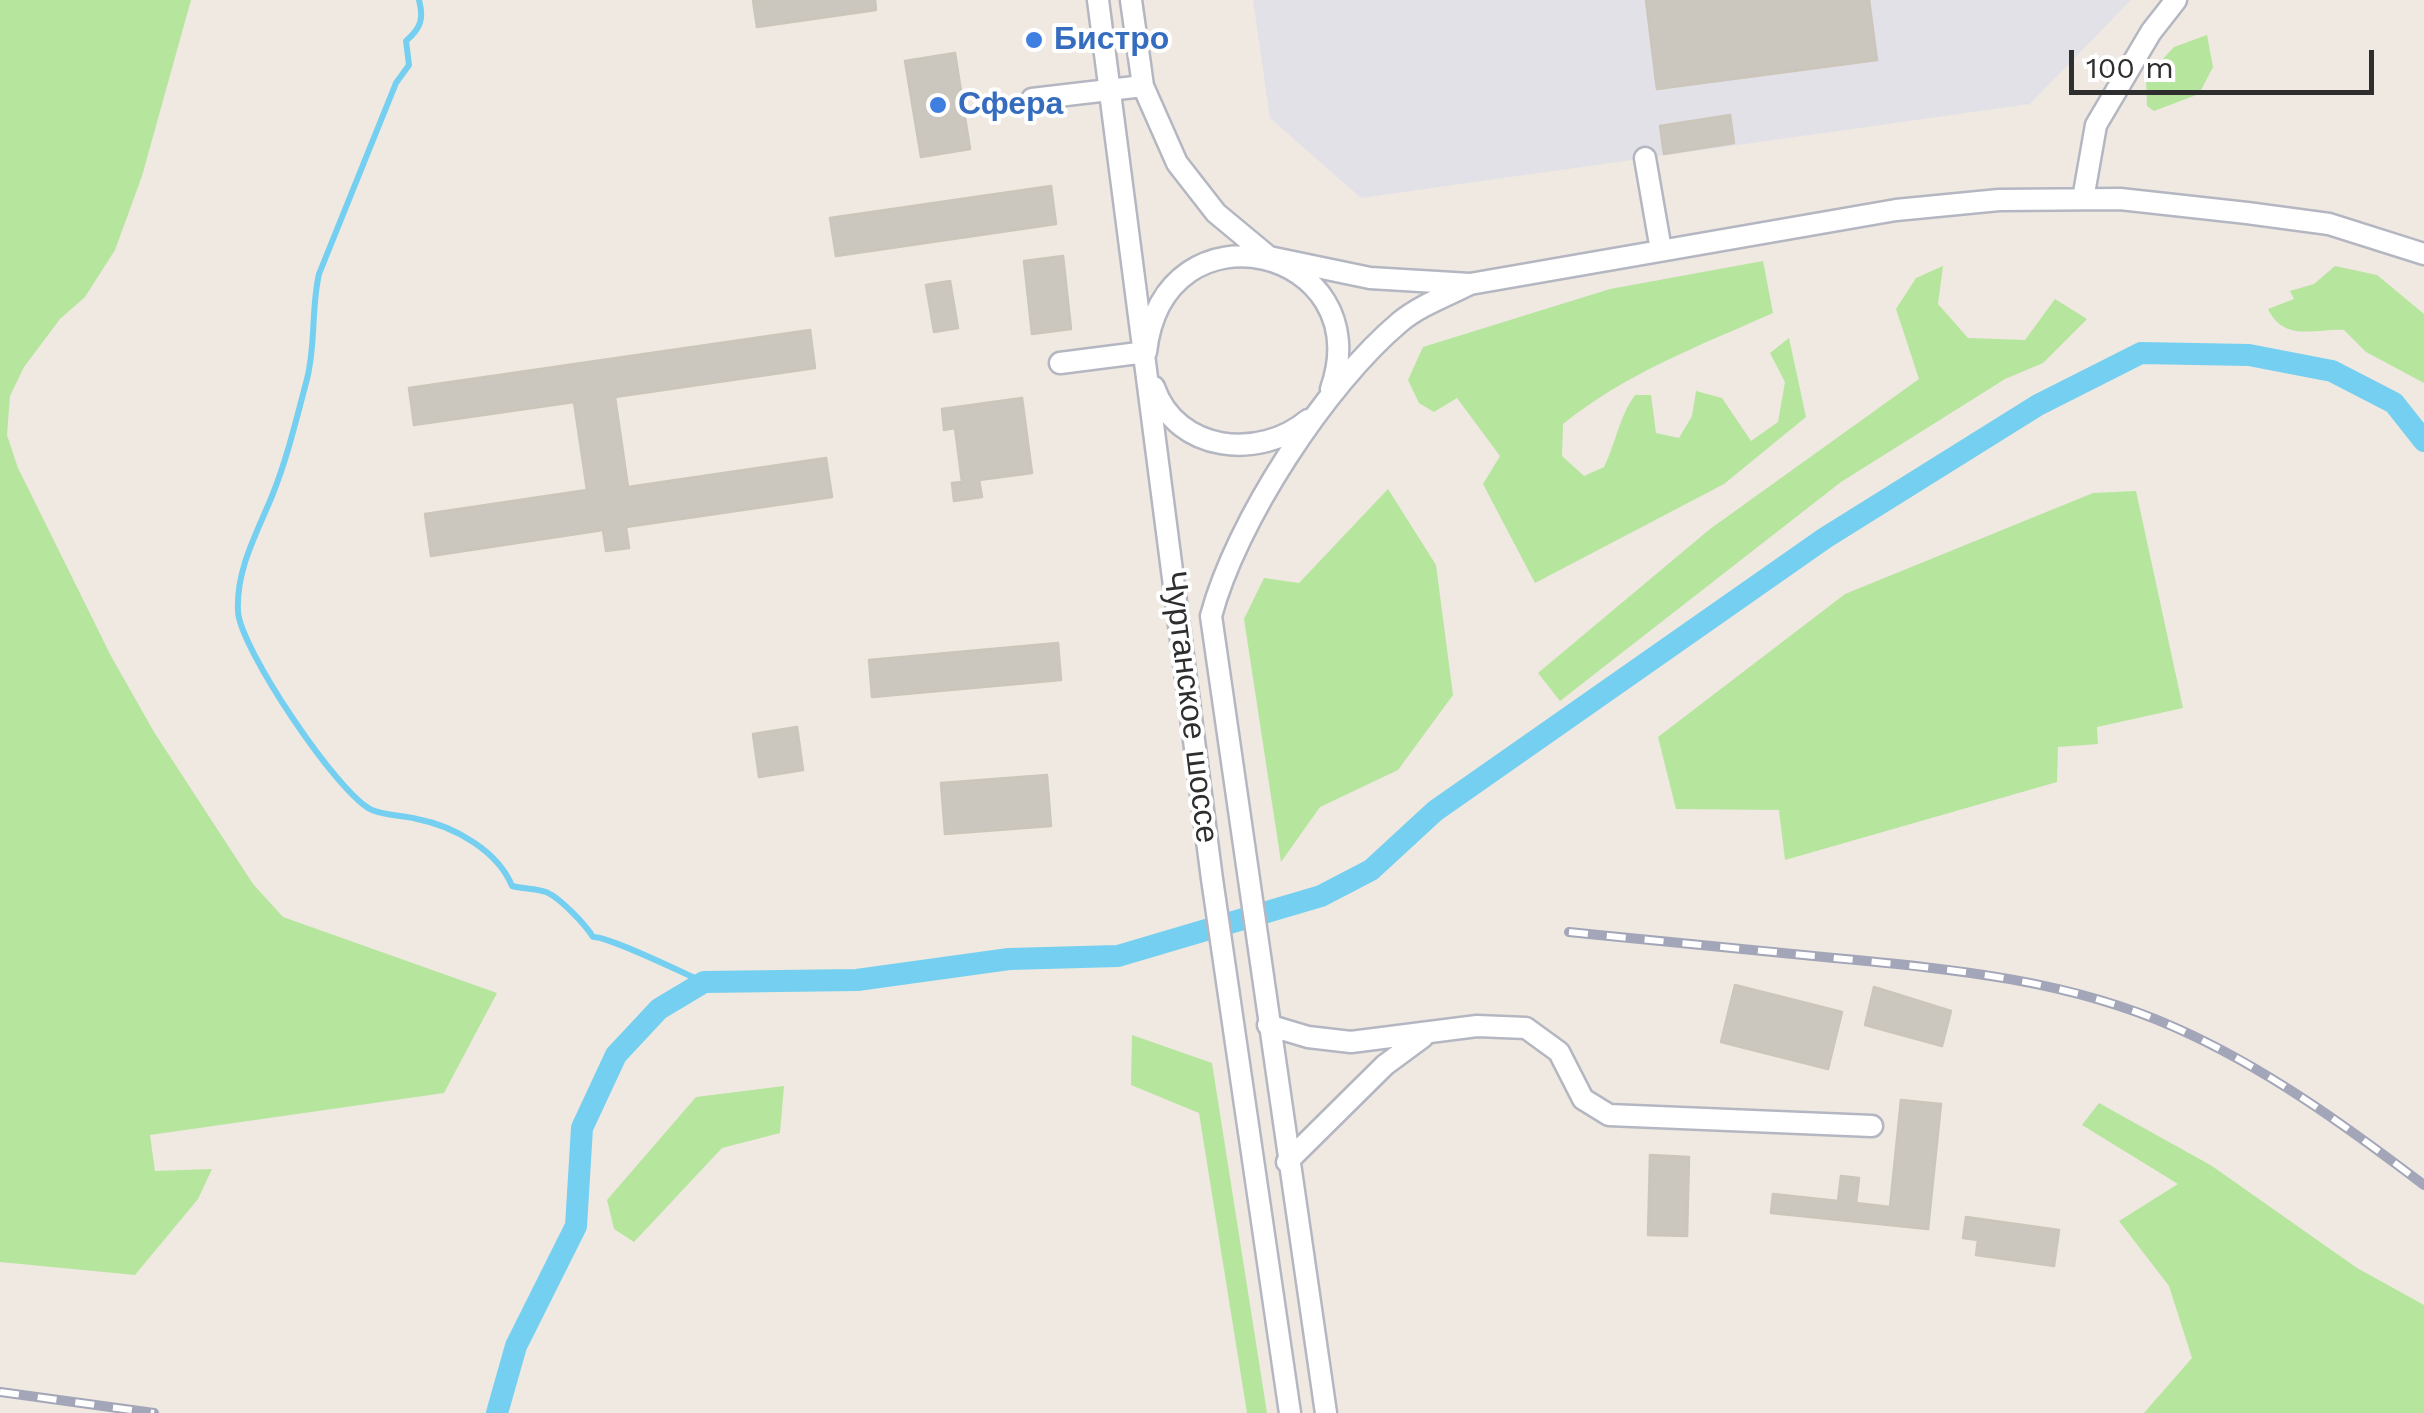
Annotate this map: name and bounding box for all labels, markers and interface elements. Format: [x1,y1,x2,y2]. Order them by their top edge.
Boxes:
place label: Бистро [1054,21,1169,59]
marker: Бистро [1023,29,1045,51]
scale bar [2074,30,2379,92]
text: 100 m [2086,50,2174,85]
place label: Сфера [958,86,1063,124]
marker: Сфера [927,94,949,116]
street label: Чуртанское шоссе [1154,569,1226,845]

